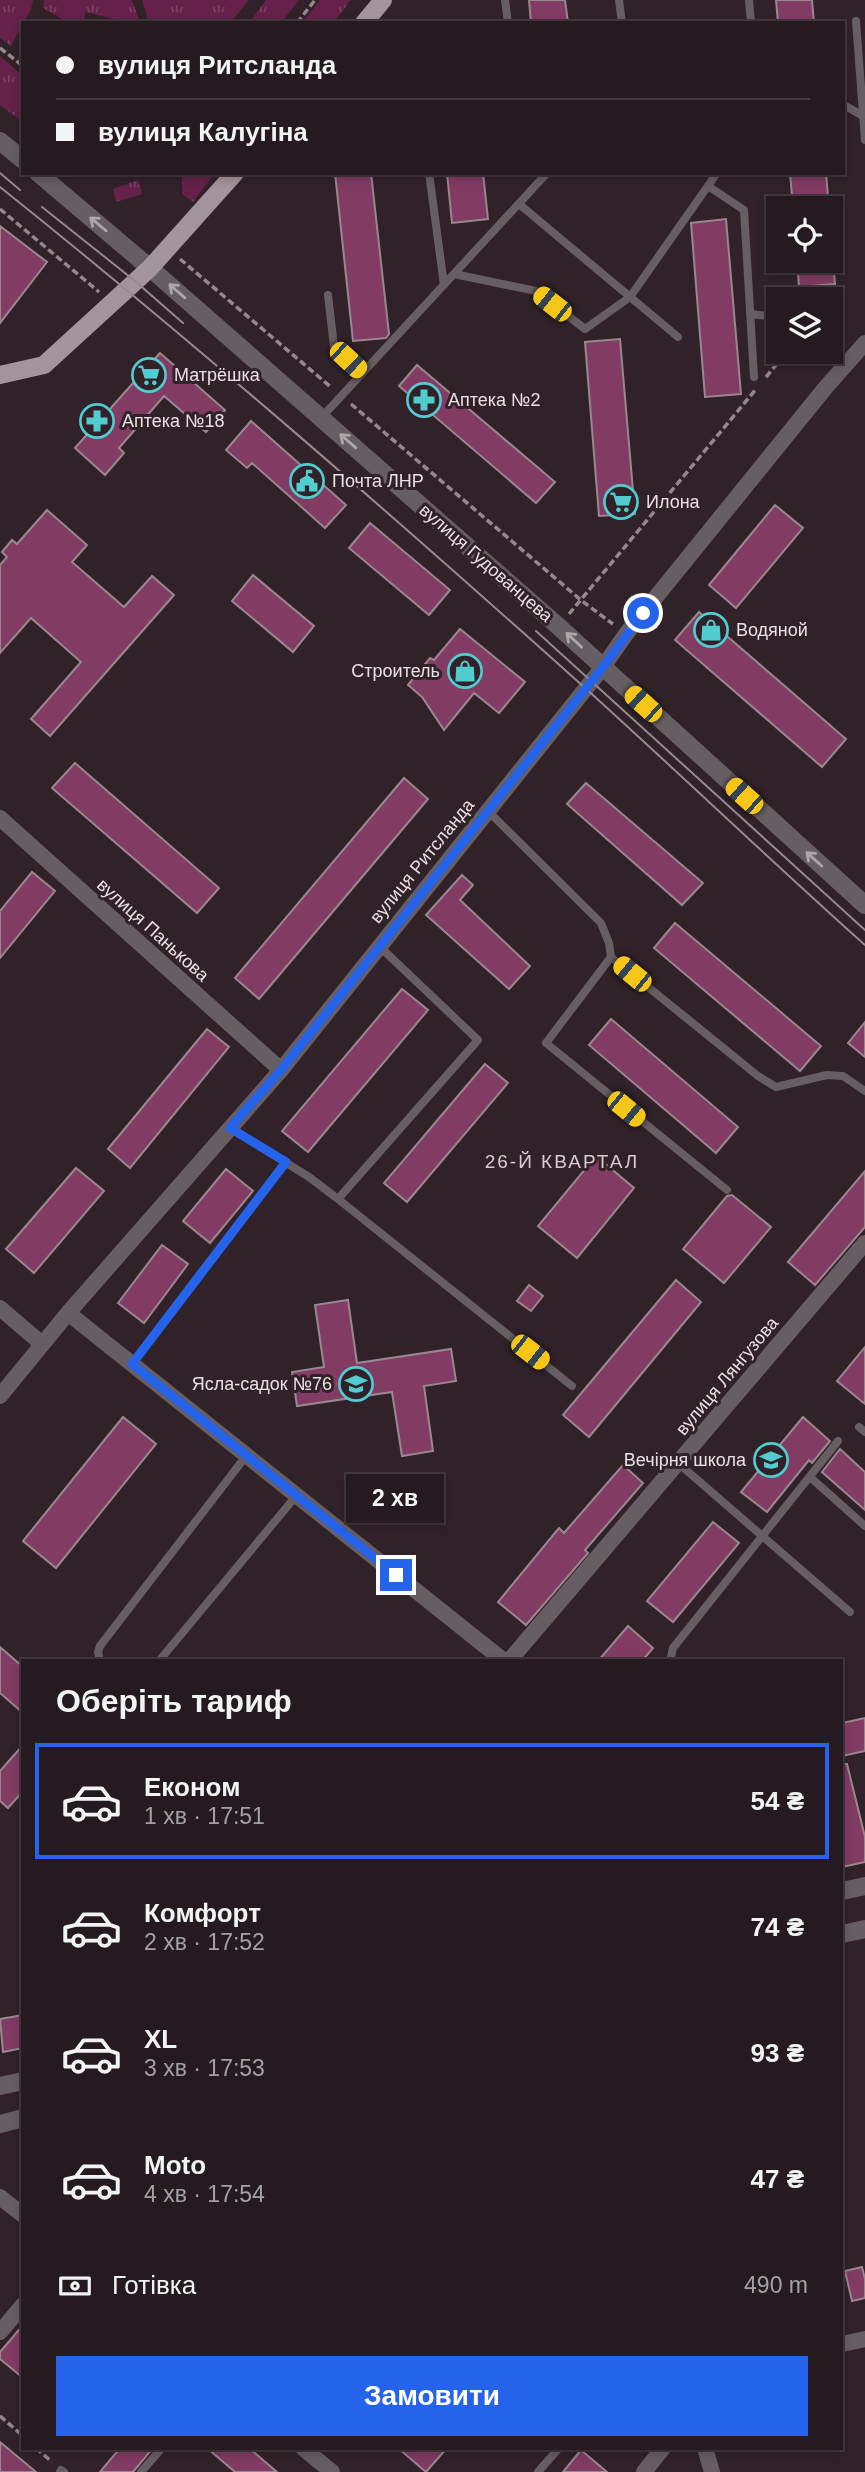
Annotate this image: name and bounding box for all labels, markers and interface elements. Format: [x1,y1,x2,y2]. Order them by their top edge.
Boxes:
text: вулиця Ритсланда [98,50,336,80]
text: вулиця Калугіна [98,117,308,147]
map controls [766,196,843,364]
button: locate [766,196,843,273]
one-way arrow [89,217,107,233]
one-way arrow [168,283,186,299]
car [529,283,576,325]
button: layers [766,287,843,364]
car [326,338,371,382]
supermarket icon: Матрёшка [130,356,168,394]
place label: Матрёшка [174,365,261,385]
pharmacy icon: Аптека №2 [405,381,443,419]
place label: Аптека №2 [448,390,540,410]
pharmacy icon: Аптека №18 [78,402,116,440]
place label: Аптека №18 [122,411,224,431]
one-way arrow [340,433,357,450]
public building icon: Почта ЛНР [288,462,326,500]
place label: Почта ЛНР [332,471,424,491]
supermarket icon: Илона [602,483,640,521]
place label: Илона [646,492,701,512]
street label: вулиця Гудованцева [415,500,557,627]
route start [627,597,659,629]
shop icon: Водяной [692,611,730,649]
place label: Водяной [736,620,808,640]
one-way arrow [566,632,583,649]
shop icon: Строитель [446,652,484,690]
place label: Строитель [351,661,440,681]
car [621,682,666,726]
car [722,774,767,818]
street label: вулиця Ритсланда [366,794,479,927]
one-way arrow [806,852,824,868]
street label: вулиця Панькова [93,875,214,986]
car [610,953,655,995]
car [604,1088,649,1130]
district label: 26-Й КВАРТАЛ [485,1151,639,1172]
street label: вулиця Лянгузова [672,1312,783,1439]
car [507,1331,554,1373]
school or university icon: Ясла-садок №76 [337,1365,375,1403]
place label: Ясла-садок №76 [192,1374,332,1394]
school or university icon: Вечірня школа [752,1441,790,1479]
place label: Вечірня школа [624,1450,747,1470]
callout: 2 хв [347,1474,445,1522]
text: 2 хв [372,1485,418,1511]
route end [380,1559,412,1591]
text: Оберіть тариф [56,1683,292,1719]
icon: car [60,1770,123,1833]
text: Економ [144,1772,240,1802]
text: 54 ₴ [751,1786,804,1816]
text: 1 хв · 17:51 [144,1803,265,1829]
icon: car [60,1896,123,1959]
text: Комфорт [144,1898,261,1928]
text: 74 ₴ [751,1912,804,1942]
text: 2 хв · 17:52 [144,1929,265,1955]
icon: car [60,2022,123,2085]
text: XL [144,2024,177,2054]
text: 93 ₴ [751,2038,804,2068]
text: 3 хв · 17:53 [144,2055,265,2081]
icon: car [60,2148,123,2211]
text: Moto [144,2150,206,2180]
text: 47 ₴ [751,2164,804,2194]
text: 4 хв · 17:54 [144,2181,265,2207]
icon: cash [56,2267,94,2305]
text: Готівка [112,2270,196,2300]
text: 490 m [744,2272,808,2298]
button: Замовити [56,2356,808,2436]

